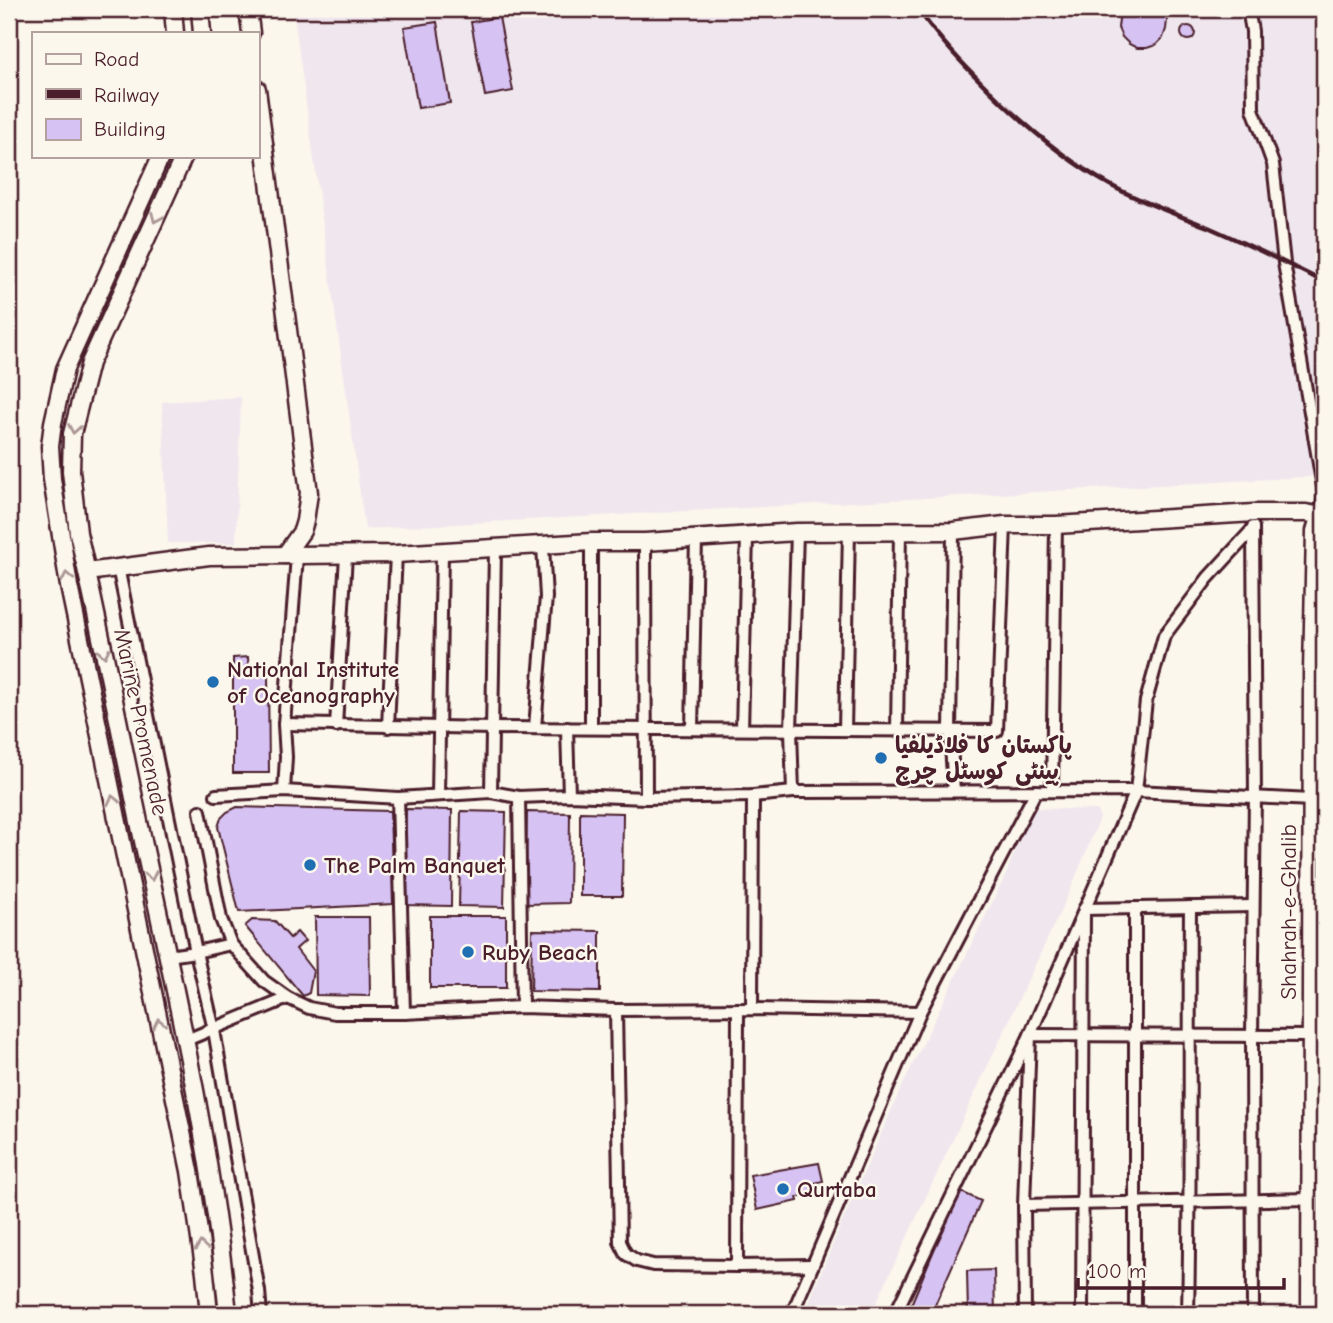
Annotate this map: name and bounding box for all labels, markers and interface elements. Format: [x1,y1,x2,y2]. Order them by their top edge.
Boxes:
legend [32,32,259,158]
text: Road [94,47,139,71]
text: Railway [94,83,159,107]
text: Building [94,117,166,141]
one-way arrow [150,211,164,223]
one-way arrow [68,423,83,435]
one-way arrow [60,571,75,583]
street label: Marine Promenade [108,626,174,818]
one-way arrow [95,647,110,659]
place label: National Institute of Oceanography [227,656,399,709]
marker: National Institute of Oceanography [205,674,221,690]
place label: پاکستان کا فلاڈیلفیا پینٹی کوسٹل چرچ [895,732,1072,786]
marker: پاکستان کا فلاڈیلفیا پینٹی کوسٹل چرچ [873,750,889,766]
one-way arrow [107,794,122,806]
street label: Shahrah-e-Ghalib [1275,824,1302,1000]
place label: The Palm Banquet [324,852,505,879]
marker: The Palm Banquet [302,857,318,873]
one-way arrow [142,870,157,882]
place label: Ruby Beach [482,939,598,966]
marker: Ruby Beach [460,944,476,960]
one-way arrow [153,1017,168,1029]
place label: Qurtaba [797,1176,877,1203]
marker: Qurtaba [775,1181,791,1197]
one-way arrow [193,1241,208,1252]
scale bar [1078,1246,1284,1290]
text: 100 m [1088,1259,1146,1283]

